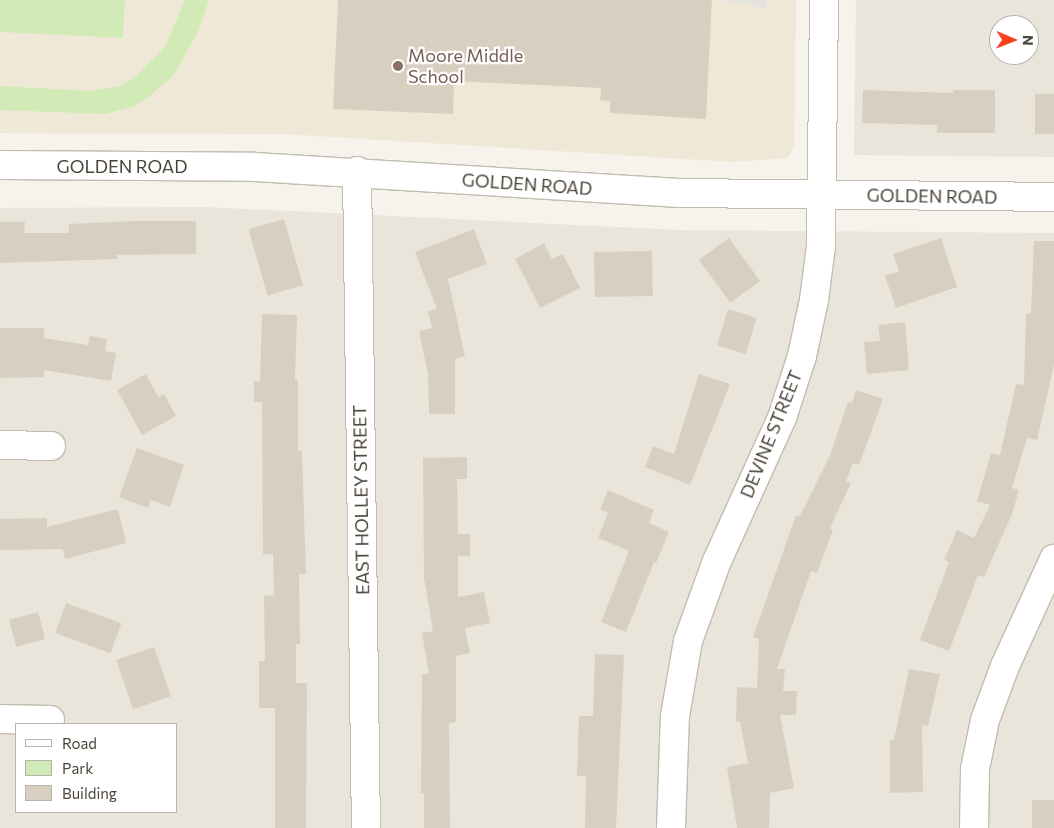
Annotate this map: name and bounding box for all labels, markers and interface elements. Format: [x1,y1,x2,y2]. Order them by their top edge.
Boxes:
north arrow [989,15,1039,65]
text: N [1020,35,1037,46]
place label: Moore Middle School [408,45,523,88]
marker: Moore Middle School [392,60,404,72]
street label: GOLDEN ROAD [57,155,187,177]
street label: GOLDEN ROAD [461,169,593,199]
street label: GOLDEN ROAD [866,184,998,208]
street label: DEVINE STREET [736,367,806,501]
street label: EAST HOLLEY STREET [349,405,373,595]
legend [15,723,178,813]
text: Road [62,734,97,752]
text: Park [62,759,93,777]
text: Building [62,784,117,802]

